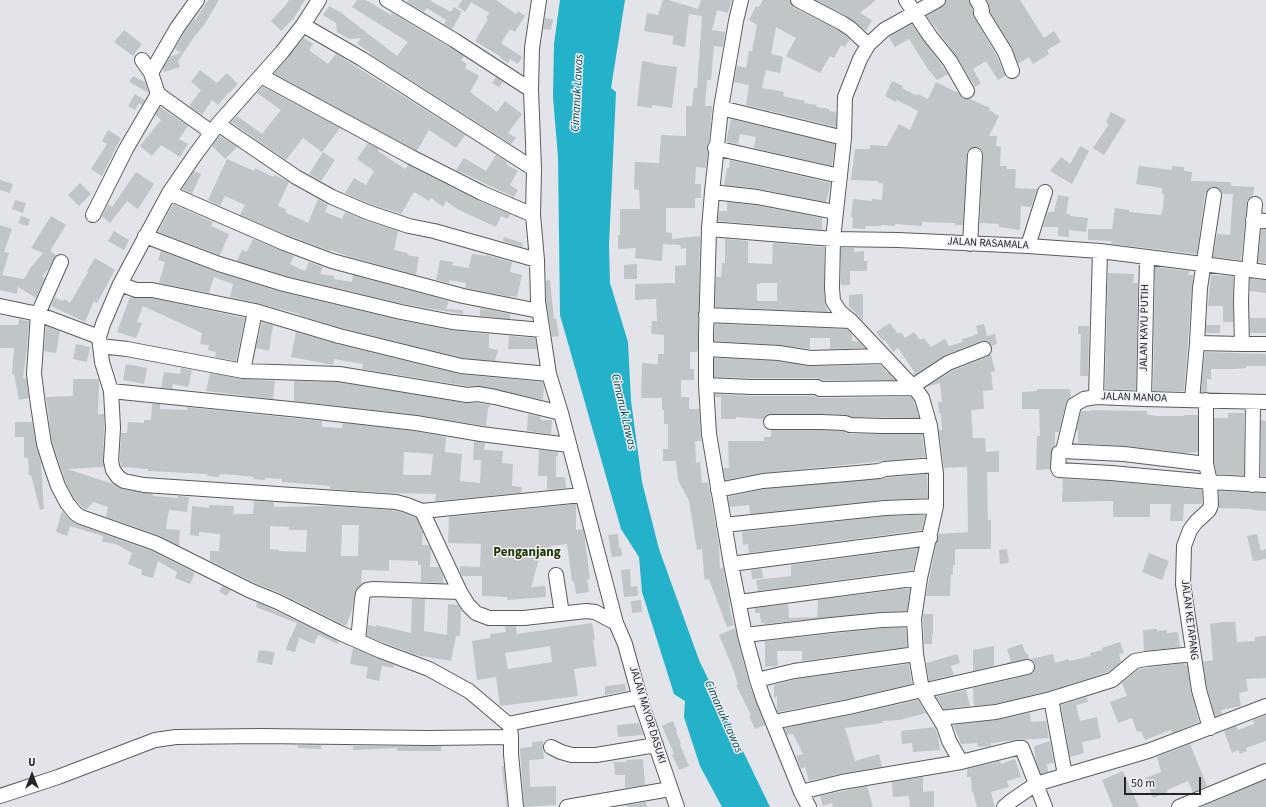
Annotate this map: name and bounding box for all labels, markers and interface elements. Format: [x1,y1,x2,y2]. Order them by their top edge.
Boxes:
water label: Cimanuk Lawas [569,54,587,132]
street label: JALAN RASAMALA [947,235,1029,253]
street label: JALAN KAYU PUTIH [1138,284,1152,372]
water label: Cimanuk Lawas [607,373,639,451]
street label: JALAN MANOA [1101,390,1167,406]
district label: Penganjang [493,545,561,561]
street label: JALAN KETAPANG [1178,579,1200,661]
street label: JALAN MAYOR DASUKI [626,665,668,765]
water label: Cimanuk Lawas [701,679,745,755]
north arrow [12,755,52,795]
text: U [28,755,36,770]
scale bar [1126,769,1203,795]
text: 50 m [1131,775,1155,792]

